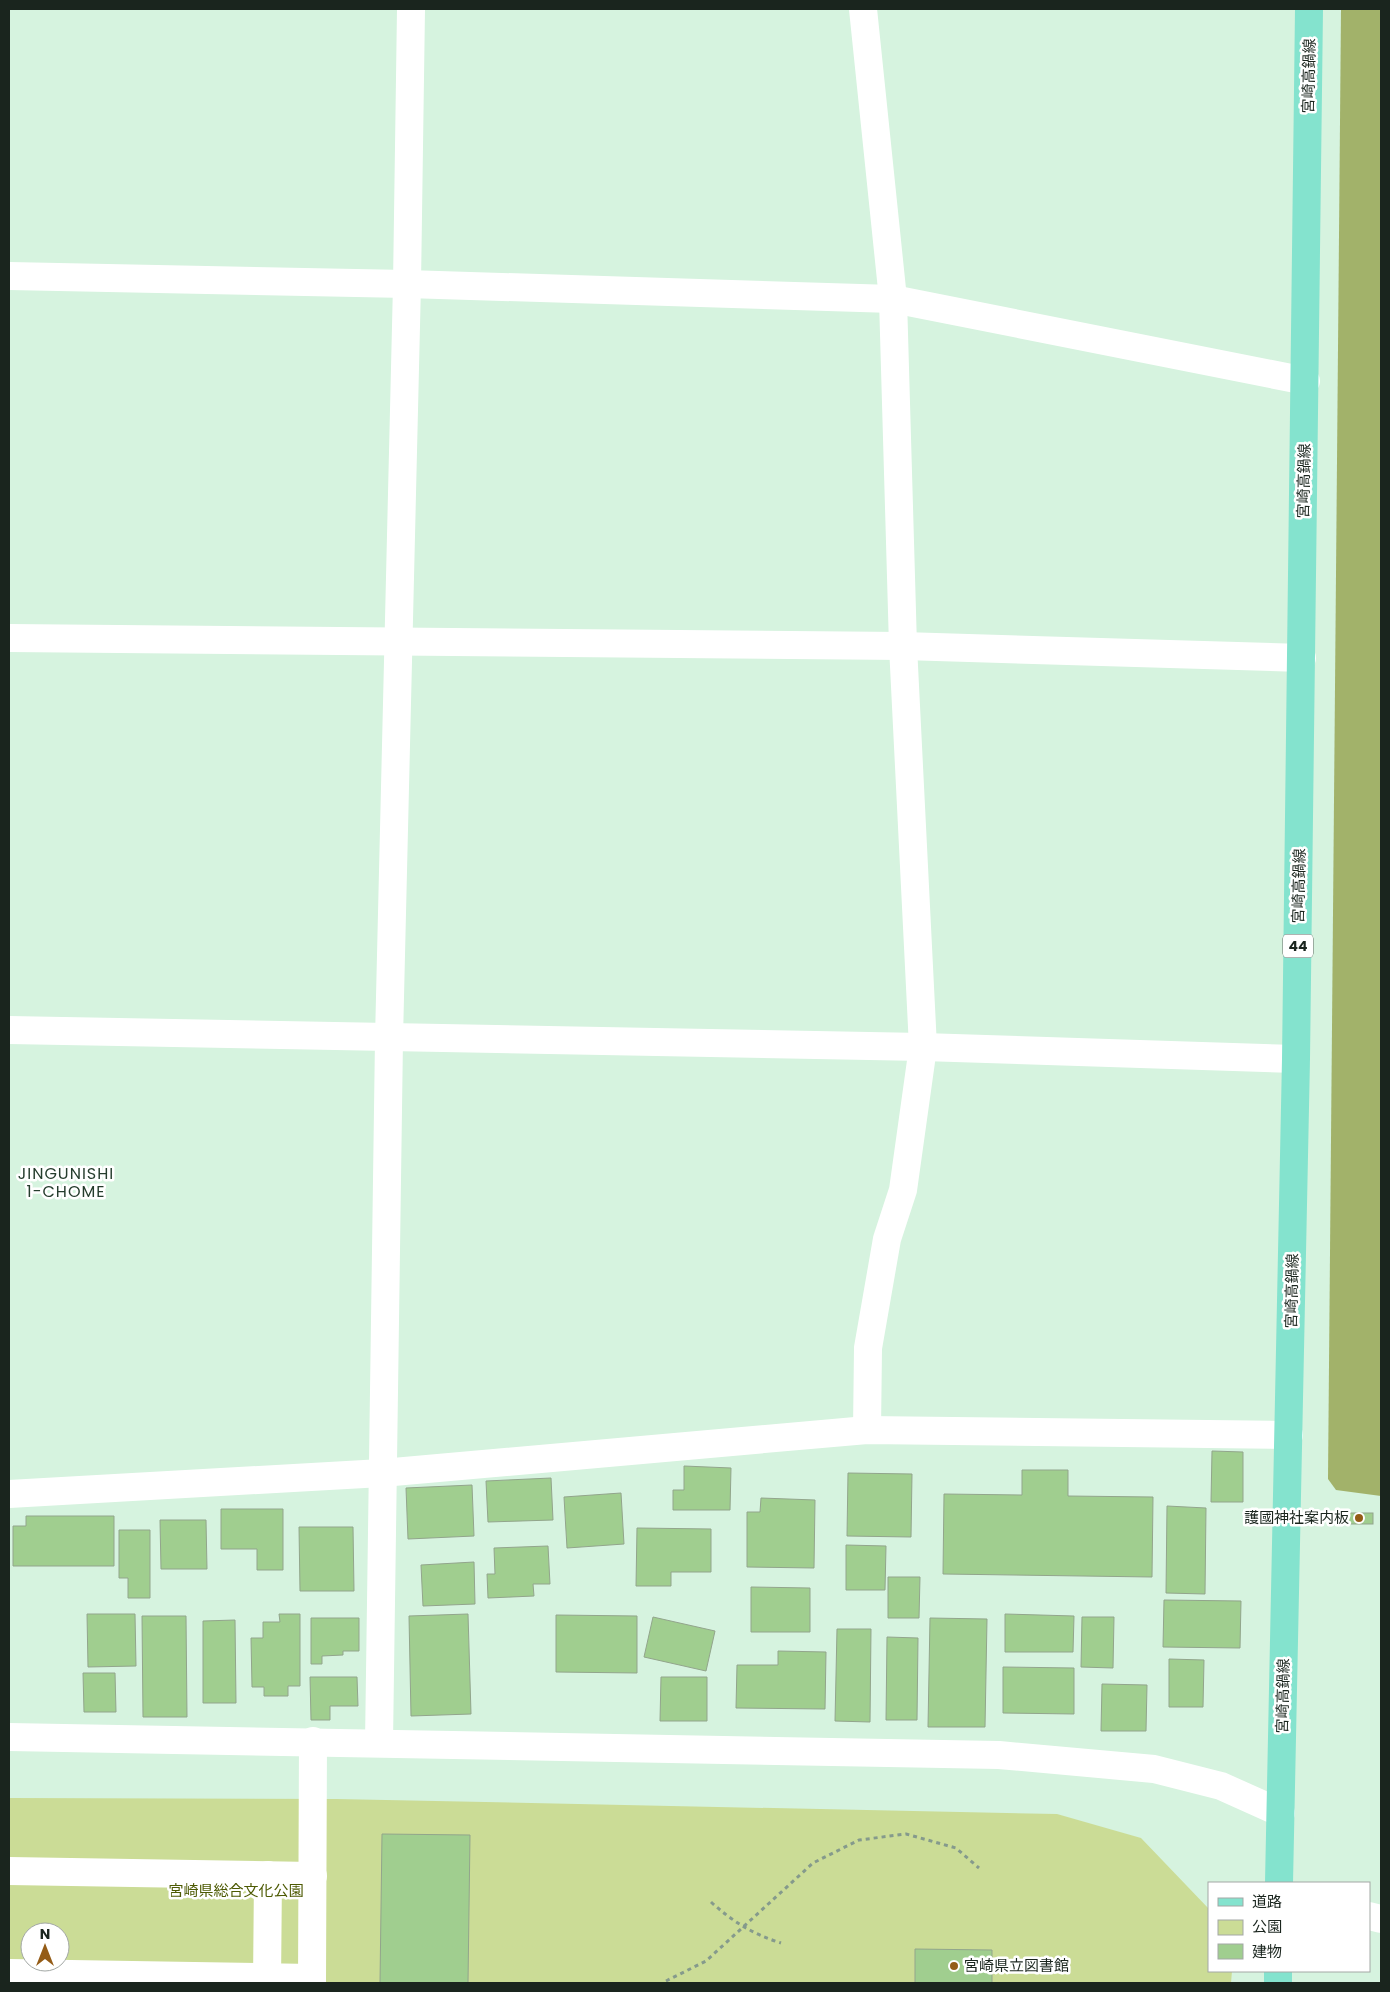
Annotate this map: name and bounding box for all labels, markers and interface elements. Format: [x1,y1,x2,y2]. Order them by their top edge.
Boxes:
street label: 宮崎高鍋線 [1297,38,1320,114]
street label: 宮崎高鍋線 [1292,443,1315,519]
street label: 宮崎高鍋線 [1287,848,1310,924]
road number: 44 [1283,934,1313,958]
district label: JINGUNISHI 1-CHOME [18,1162,114,1203]
street label: 宮崎高鍋線 [1280,1253,1303,1329]
place label: 護國神社案内板 [1244,1507,1349,1528]
marker: 護國神社案内板 [1353,1512,1365,1524]
street label: 宮崎高鍋線 [1271,1658,1294,1734]
park label: 宮崎県総合文化公園 [168,1880,304,1901]
legend [1208,1882,1370,1972]
text: 道路 [1252,1891,1282,1912]
text: 公園 [1252,1916,1282,1937]
north arrow [20,1922,70,1972]
text: N [40,1924,50,1944]
text: 建物 [1252,1941,1282,1962]
place label: 宮崎県立図書館 [964,1955,1069,1976]
marker: 宮崎県立図書館 [948,1960,960,1972]

